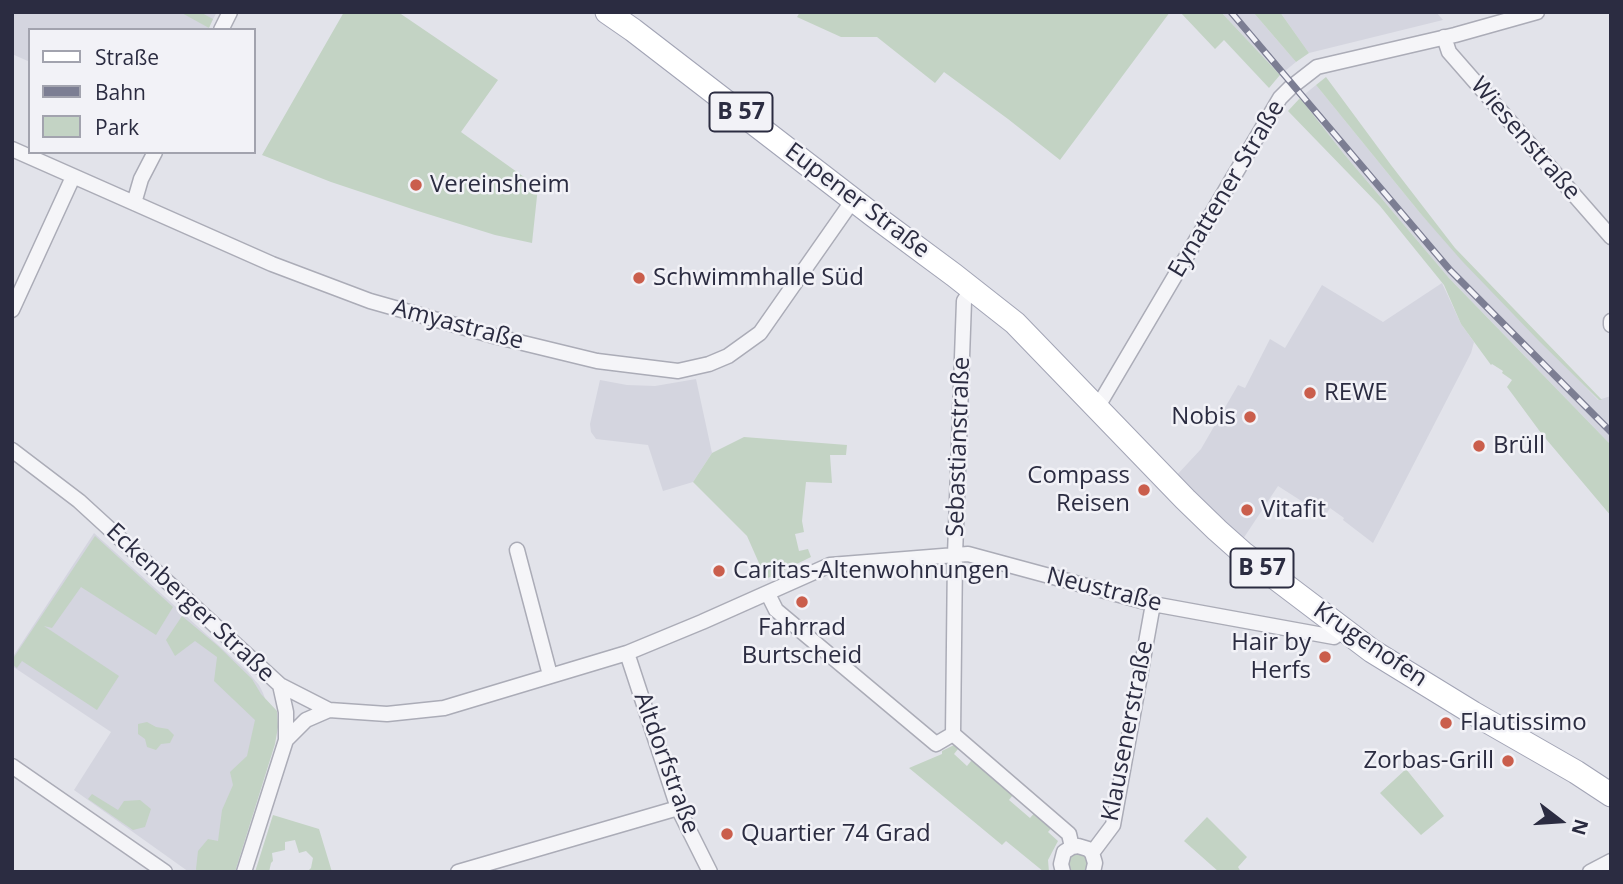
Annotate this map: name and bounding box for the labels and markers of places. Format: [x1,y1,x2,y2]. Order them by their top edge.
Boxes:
place label: Vereinsheim [430,171,570,199]
marker: Vereinsheim [408,177,424,193]
place label: Schwimmhalle Süd [653,264,864,292]
marker: Schwimmhalle Süd [631,270,647,286]
place label: REWE [1324,379,1388,407]
marker: REWE [1302,385,1318,401]
place label: Nobis [1171,403,1236,431]
marker: Nobis [1242,409,1258,425]
place label: Brüll [1493,432,1545,460]
marker: Brüll [1471,438,1487,454]
place label: Compass Reisen [1027,462,1130,518]
marker: Compass Reisen [1136,482,1152,498]
place label: Vitafit [1261,496,1326,524]
marker: Vitafit [1239,502,1255,518]
place label: Caritas-Altenwohnungen [733,557,1009,585]
marker: Caritas-Altenwohnungen [711,563,727,579]
marker: Fahrrad Burtscheid [794,594,810,610]
place label: Fahrrad Burtscheid [742,614,862,670]
place label: Hair by Herfs [1231,629,1311,685]
marker: Hair by Herfs [1317,649,1333,665]
place label: Flautissimo [1460,709,1587,737]
marker: Flautissimo [1438,715,1454,731]
place label: Zorbas-Grill [1363,747,1494,775]
marker: Zorbas-Grill [1500,753,1516,769]
place label: Quartier 74 Grad [741,820,931,848]
marker: Quartier 74 Grad [719,826,735,842]

